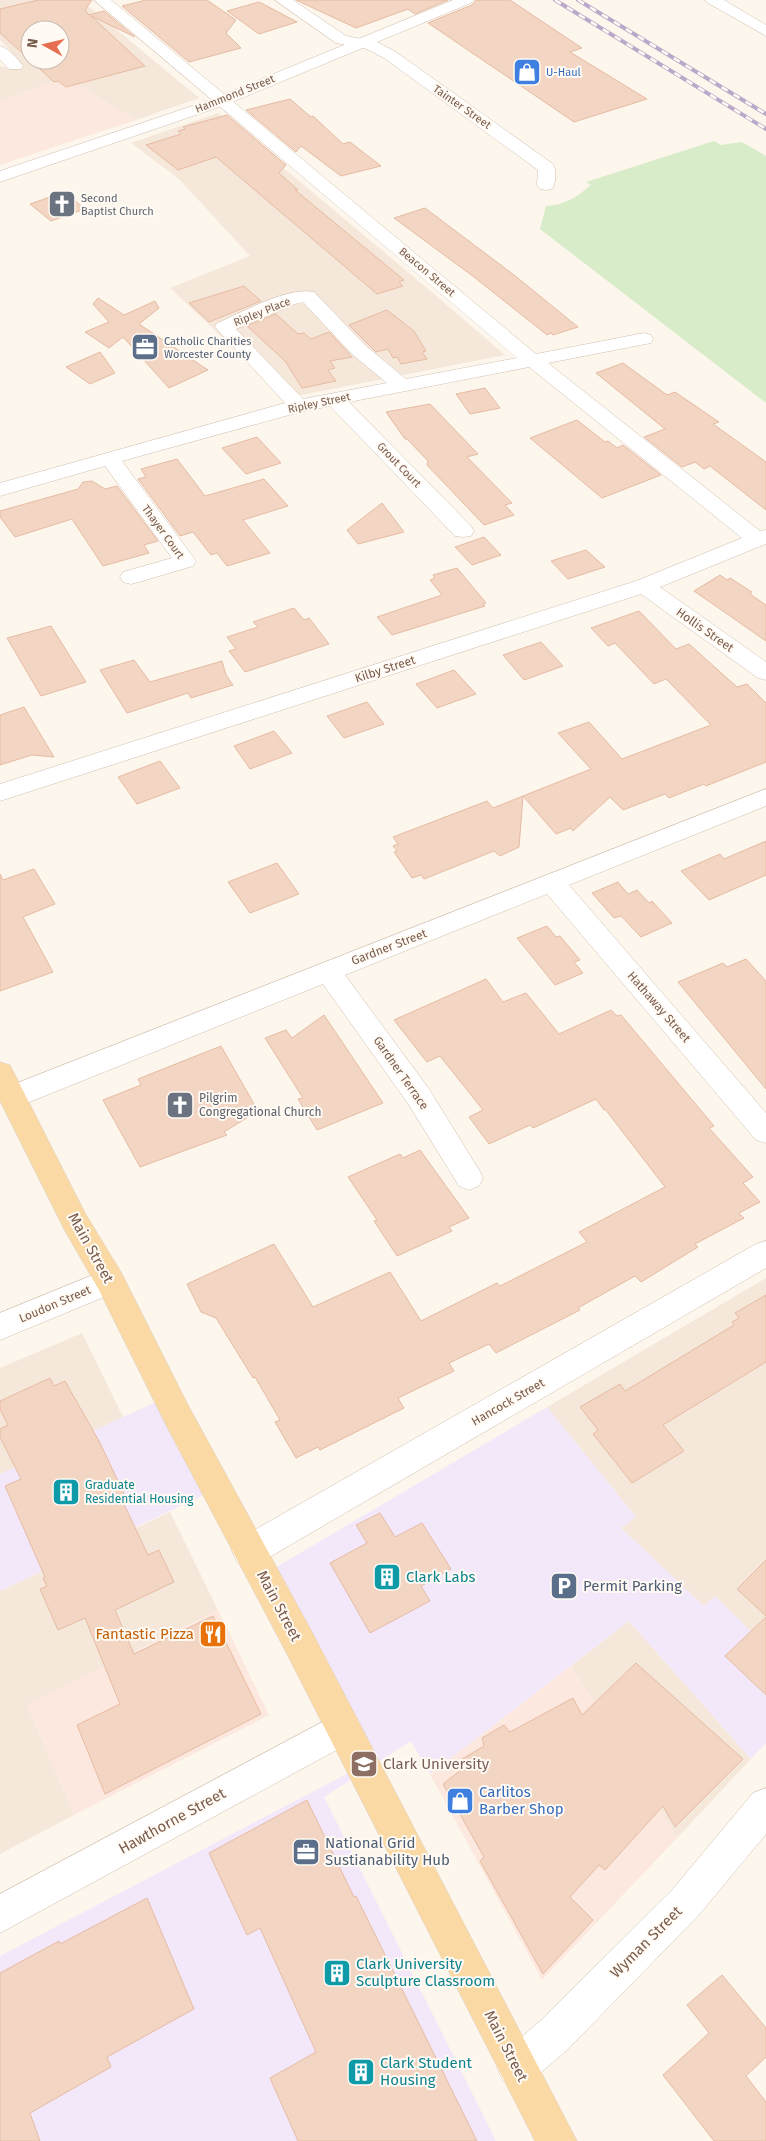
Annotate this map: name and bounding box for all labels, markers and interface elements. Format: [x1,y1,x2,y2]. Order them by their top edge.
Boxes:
north arrow [20,20,70,70]
text: N [24,37,42,49]
shop icon: U-Haul [512,57,542,87]
place label: U-Haul [546,66,581,79]
street label: Hammond Street [193,72,277,116]
street label: Tainter Street [431,82,493,132]
church icon: Second Baptist Church [47,189,77,219]
place label: Second Baptist Church [81,192,154,218]
street label: Beacon Street [396,245,458,299]
street label: Ripley Place [232,295,292,329]
office icon: Catholic Charities Worcester County [130,332,160,362]
place label: Catholic Charities Worcester County [164,335,252,361]
street label: Ripley Street [287,390,351,416]
street label: Grout Court [374,440,424,490]
street label: Thayer Court [139,503,187,562]
street label: Hollis Street [674,605,737,655]
street label: Kilby Street [353,652,418,685]
street label: Gardner Street [349,926,429,968]
street label: Hathaway Street [625,969,694,1046]
street label: Gardner Terrace [370,1034,432,1112]
church icon: Pilgrim Congregational Church [165,1090,195,1120]
place label: Pilgrim Congregational Church [199,1091,322,1119]
street label: Main Street [64,1210,118,1287]
street label: Loudon Street [17,1282,94,1325]
street label: Hancock Street [469,1375,548,1429]
building icon: Graduate Residential Housing [51,1477,81,1507]
place label: Graduate Residential Housing [85,1478,194,1506]
building icon: Clark Labs [372,1562,402,1592]
street label: Main Street [253,1568,305,1645]
place label: Clark Labs [406,1568,476,1586]
parking icon: Permit Parking [549,1571,579,1601]
place label: Permit Parking [583,1577,682,1595]
restaurant icon: Fantastic Pizza [198,1619,228,1649]
place label: Fantastic Pizza [95,1625,194,1643]
school or university icon: Clark University [349,1749,379,1779]
place label: Clark University [383,1755,490,1773]
place label: Carlitos Barber Shop [479,1783,564,1818]
street label: Hawthorne Street [115,1784,229,1858]
shop icon: Carlitos Barber Shop [445,1786,475,1816]
place label: National Grid Sustianability Hub [325,1834,450,1869]
office icon: National Grid Sustianability Hub [291,1837,321,1867]
street label: Wyman Street [606,1902,686,1982]
place label: Clark University Sculpture Classroom [356,1955,495,1990]
building icon: Clark University Sculpture Classroom [322,1958,352,1988]
street label: Main Street [480,2007,532,2085]
place label: Clark Student Housing [380,2054,472,2089]
building icon: Clark Student Housing [346,2057,376,2087]

